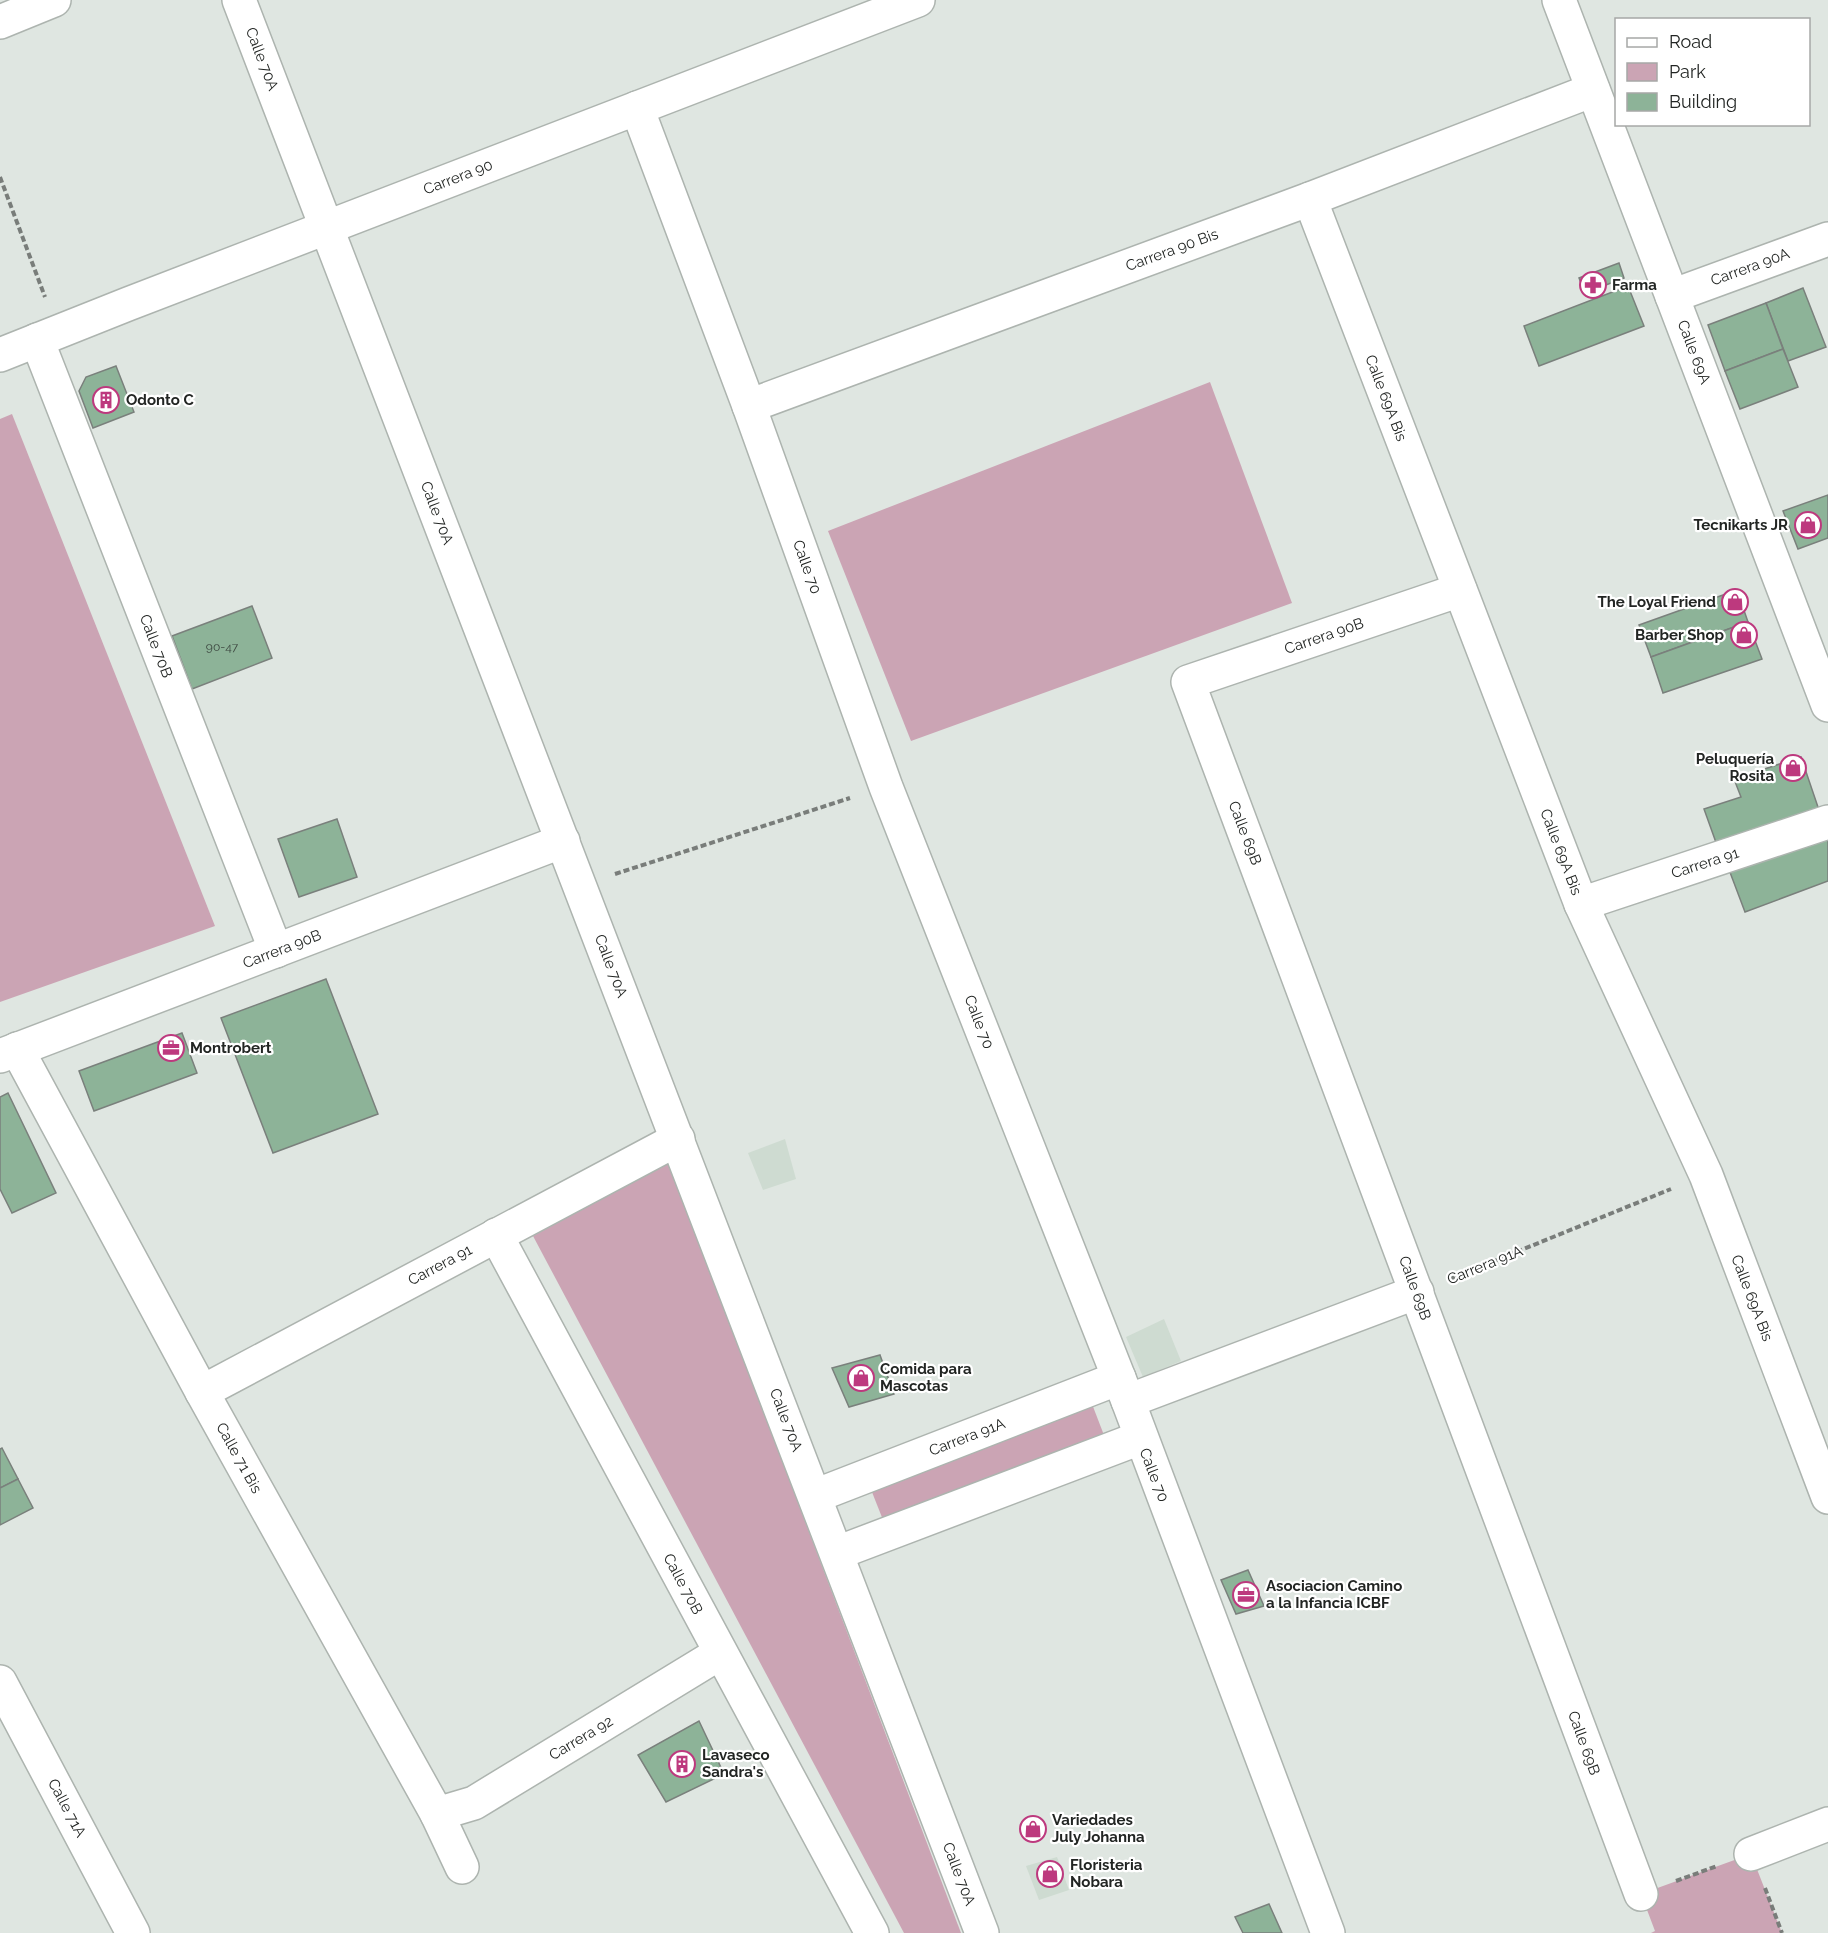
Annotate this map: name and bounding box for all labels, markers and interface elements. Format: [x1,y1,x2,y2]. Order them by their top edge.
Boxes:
legend [1615,18,1810,126]
street label: Calle 70A [242,25,282,93]
text: Road [1669,31,1712,52]
text: Park [1669,61,1706,82]
text: Building [1669,91,1737,112]
street label: Carrera 90 [421,156,495,198]
street label: Carrera 90 Bis [1123,225,1221,275]
street label: Carrera 90A [1708,244,1792,290]
pharmacy icon: Farma [1578,270,1608,300]
place label: Farma [1612,276,1657,294]
street label: Calle 69A [1674,317,1714,387]
street label: Calle 69A Bis [1361,352,1411,444]
building icon: Odonto C [91,385,121,415]
place label: Odonto C [126,391,194,409]
street label: Calle 70A [417,479,457,547]
shop icon: Tecnikarts JR [1793,510,1823,540]
place label: Tecnikarts JR [1693,516,1788,534]
street label: Calle 70 [789,537,825,597]
shop icon: The Loyal Friend [1720,587,1750,617]
place label: The Loyal Friend [1597,593,1716,611]
street label: Calle 70B [136,612,176,680]
street label: Carrera 90B [1282,614,1366,658]
shop icon: Barber Shop [1729,620,1759,650]
place label: Barber Shop [1635,626,1724,644]
house number: 90-47 [206,640,239,654]
place label: Peluquería Rosita [1696,750,1774,785]
shop icon: Peluquería Rosita [1778,753,1808,783]
street label: Calle 69B [1225,798,1265,868]
street label: Calle 69A Bis [1536,806,1586,898]
street label: Carrera 91 [1669,843,1742,882]
street label: Carrera 90B [240,926,324,972]
street label: Calle 70A [591,932,631,1000]
street label: Calle 70 [960,992,998,1052]
office icon: Montrobert [156,1033,186,1063]
place label: Montrobert [190,1039,272,1057]
street label: Carrera 91 [405,1240,476,1289]
street label: Carrera 91A [1444,1242,1526,1288]
street label: Calle 69A Bis [1727,1252,1777,1344]
street label: Calle 69B [1395,1253,1435,1323]
place label: Comida para Mascotas [880,1360,972,1395]
shop icon: Comida para Mascotas [846,1363,876,1393]
street label: Calle 70A [766,1386,806,1454]
street label: Carrera 91A [926,1414,1008,1460]
street label: Calle 71 Bis [212,1420,266,1496]
street label: Calle 70 [1135,1445,1173,1505]
street label: Calle 70B [659,1550,707,1618]
place label: Asociacion Camino a la Infancia ICBF [1266,1577,1402,1612]
office icon: Asociacion Camino a la Infancia ICBF [1231,1580,1261,1610]
street label: Calle 69B [1564,1708,1604,1778]
street label: Carrera 92 [546,1712,616,1764]
place label: Lavaseco Sandra's [702,1746,770,1781]
building icon: Lavaseco Sandra's [667,1749,697,1779]
street label: Calle 71A [44,1776,90,1840]
place label: Variedades July Johanna [1052,1811,1145,1846]
shop icon: Variedades July Johanna [1018,1814,1048,1844]
street label: Calle 70A [939,1840,979,1908]
place label: Floristeria Nobara [1070,1856,1143,1891]
shop icon: Floristeria Nobara [1035,1859,1065,1889]

